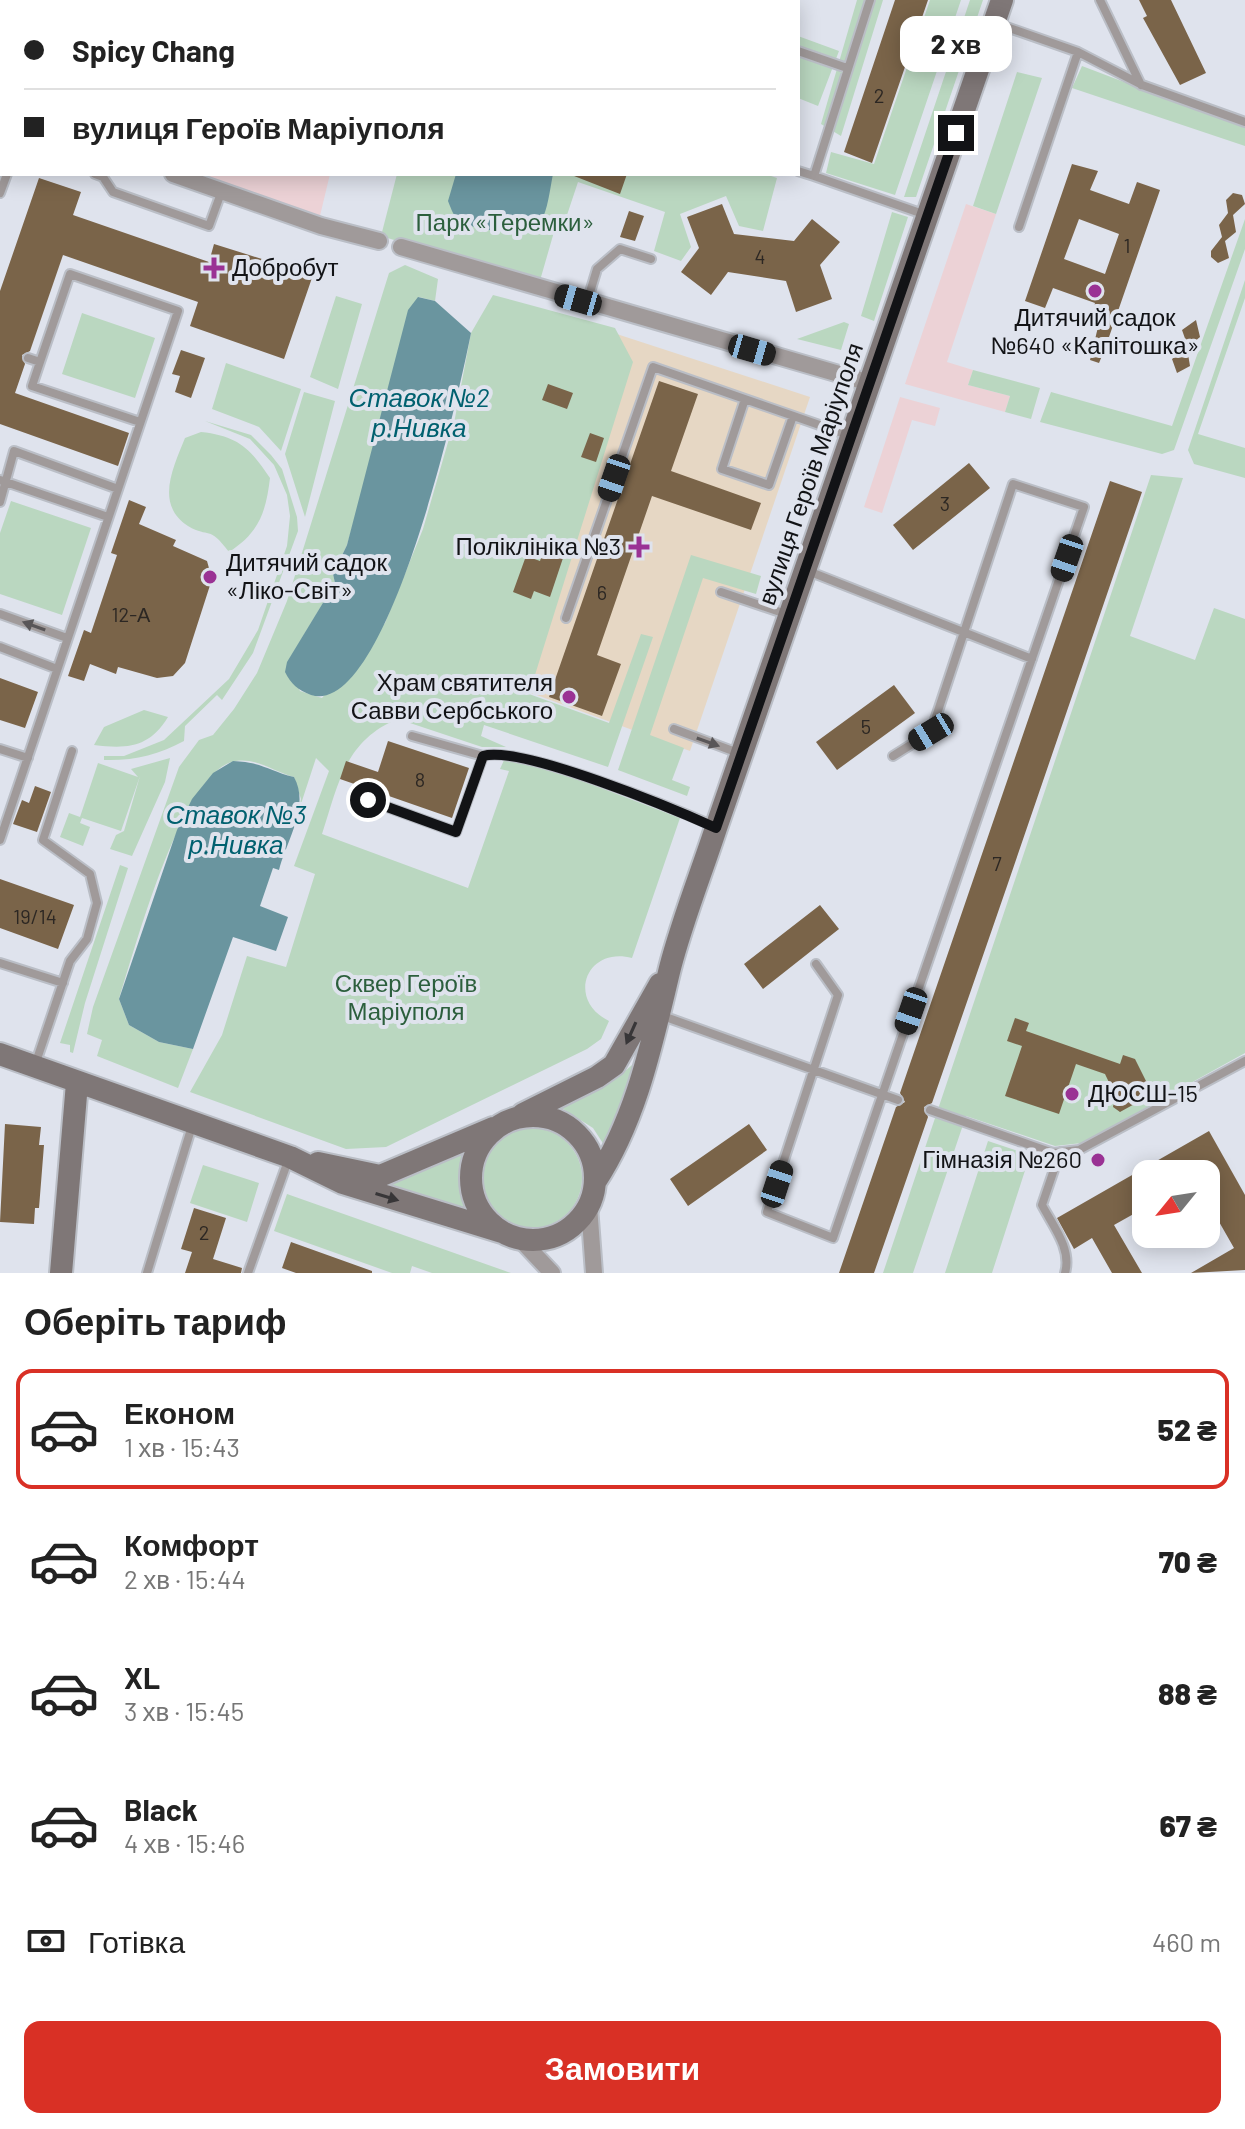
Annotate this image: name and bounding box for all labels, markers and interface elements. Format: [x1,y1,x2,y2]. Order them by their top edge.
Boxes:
callout: 2 хв [900,17,1012,73]
text: 2 хв [931,28,981,59]
text: Spicy Chang [72,32,235,68]
house number: 2 [874,83,884,107]
text: вулиця Героїв Маріуполя [72,109,445,145]
route end [938,115,974,151]
park label: Парк «Теремки» [416,207,594,236]
house number: 1 [1124,233,1131,257]
house number: 4 [754,244,766,268]
place label: Добробут [232,252,339,281]
marker: Добробут [203,257,225,279]
car [552,282,604,318]
marker: Дитячий садок №640 «Капітошка» [1086,282,1104,300]
place label: Дитячий садок №640 «Капітошка» [991,302,1199,359]
car [726,332,778,368]
street label: вулиця Героїв Маріуполя [751,339,868,608]
water label: Ставок №2 р.Нивка [348,381,490,442]
car [595,451,633,505]
house number: 3 [940,491,950,515]
place label: Поліклініка №3 [456,531,621,560]
car [1048,531,1086,585]
marker: Поліклініка №3 [628,536,650,558]
place label: Дитячий садок «Ліко-Світ» [226,547,387,604]
marker: Дитячий садок «Ліко-Світ» [201,568,219,586]
house number: 6 [597,580,607,604]
house number: 12-А [112,602,151,626]
one-way arrow [21,620,45,632]
place label: Храм святителя Савви Сербського [351,667,553,724]
marker: Храм святителя Савви Сербського [560,688,578,706]
car [904,709,958,755]
house number: 5 [861,714,871,738]
one-way arrow [696,736,720,748]
house number: 8 [415,767,425,791]
route start [350,782,386,818]
water label: Ставок №3 р.Нивка [166,798,306,859]
house number: 7 [992,851,1002,875]
house number: 19/14 [13,904,57,928]
park label: Сквер Героїв Маріуполя [335,968,477,1025]
car [892,984,930,1038]
one-way arrow [625,1021,638,1045]
place label: ДЮСШ-15 [1088,1078,1198,1107]
marker: ДЮСШ-15 [1063,1085,1081,1103]
place label: Гімназія №260 [922,1144,1082,1173]
marker: Гімназія №260 [1089,1151,1107,1169]
car [758,1157,796,1211]
north arrow [1132,1160,1220,1248]
map controls [1132,1160,1220,1248]
one-way arrow [376,1191,400,1204]
house number: 2 [199,1220,209,1244]
text: Оберіть тариф [24,1299,287,1342]
icon: car [28,1393,100,1465]
text: Економ [124,1394,235,1430]
text: 52 ₴ [1158,1411,1217,1447]
text: 1 хв · 15:43 [124,1431,240,1462]
icon: car [28,1525,100,1597]
text: Комфорт [124,1526,259,1562]
text: 70 ₴ [1159,1543,1217,1579]
text: 2 хв · 15:44 [124,1563,246,1594]
icon: car [28,1657,100,1729]
text: XL [124,1659,160,1695]
text: 88 ₴ [1158,1675,1217,1711]
text: 3 хв · 15:45 [124,1695,244,1726]
icon: car [28,1789,100,1861]
text: Black [124,1791,198,1827]
text: 67 ₴ [1160,1807,1217,1843]
text: 4 хв · 15:46 [124,1827,245,1858]
icon: cash [24,1919,68,1963]
text: Готівка [88,1923,185,1959]
text: 460 m [1152,1926,1221,1957]
button: Замовити [24,2021,1221,2113]

